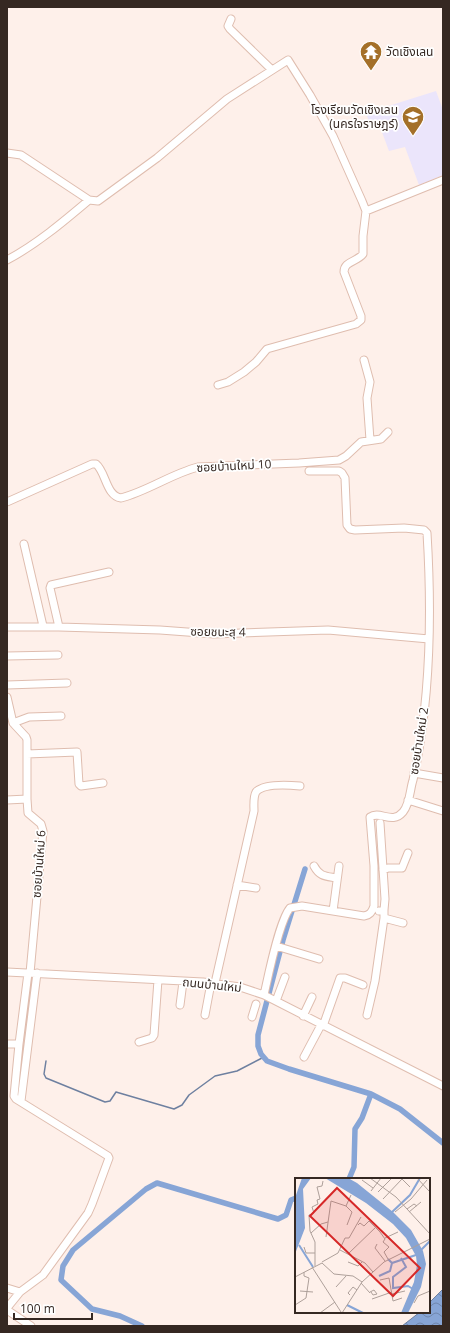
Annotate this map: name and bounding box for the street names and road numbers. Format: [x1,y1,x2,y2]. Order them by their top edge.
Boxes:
street label: ซอยบ้านใหม่ 10 [196,455,272,476]
street label: ซอยชนะสุ 4 [190,623,246,640]
street label: ซอยบ้านใหม่ 2 [405,706,432,776]
street label: ซอยบ้านใหม่ 6 [28,829,49,898]
street label: ถนนบ้านใหม่ [182,973,242,996]

